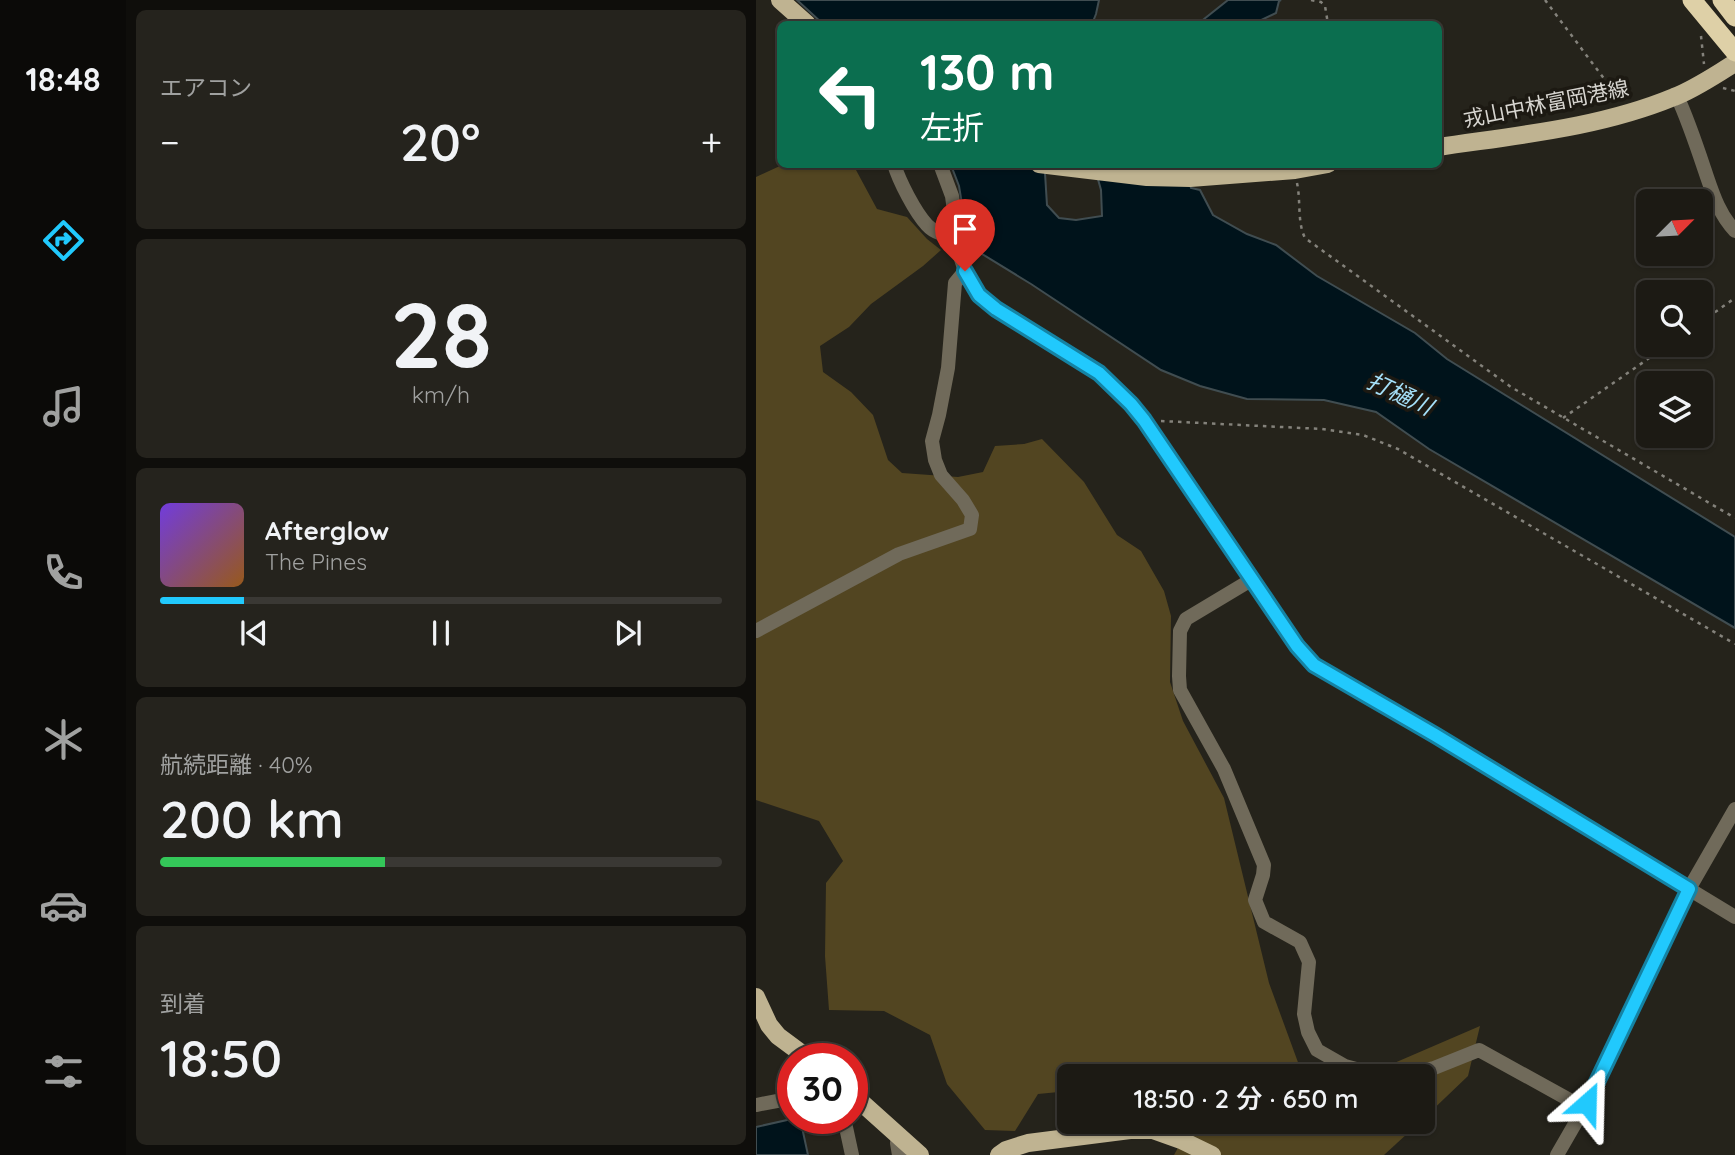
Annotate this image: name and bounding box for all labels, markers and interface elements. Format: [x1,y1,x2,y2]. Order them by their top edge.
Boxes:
text: 130 m [920,41,1054,102]
icon: left [805,49,896,140]
text: 18:48 [25,59,101,99]
text: エアコン [160,73,252,102]
street label: 戎山中林富岡港線 [1461,74,1631,132]
text: 左折 [920,107,984,147]
text: 20° [400,109,480,174]
text: − [160,118,180,166]
text: + [701,118,722,166]
north arrow [1636,189,1713,266]
map controls [1636,189,1713,448]
pin [935,199,995,271]
icon: arrive [946,210,984,248]
icon: directions [39,216,88,265]
text: 28 [390,277,492,391]
button: search [1636,280,1713,357]
water label: 打樋川 [1363,366,1440,423]
button: layers [1636,371,1713,448]
text: km/h [412,380,470,409]
icon: music [39,382,88,431]
text: Afterglow [265,514,389,547]
text: The Pines [265,547,367,576]
icon: phone [39,548,88,597]
icon: previous [235,614,273,652]
icon: pause [422,614,460,652]
icon: next [609,614,647,652]
icon: climate [39,715,88,764]
text: 航続距離 · 40% [160,750,313,779]
text: 200 km [160,786,344,851]
icon: car [39,881,88,930]
text: 到着 [160,989,206,1018]
text: 18:50 [160,1025,282,1090]
speed limit sign: 30 [777,1043,868,1134]
icon: filters [39,1047,88,1096]
position arrow [1550,1066,1624,1140]
text: 18:50 · 2 分 · 650 m [1134,1082,1358,1115]

